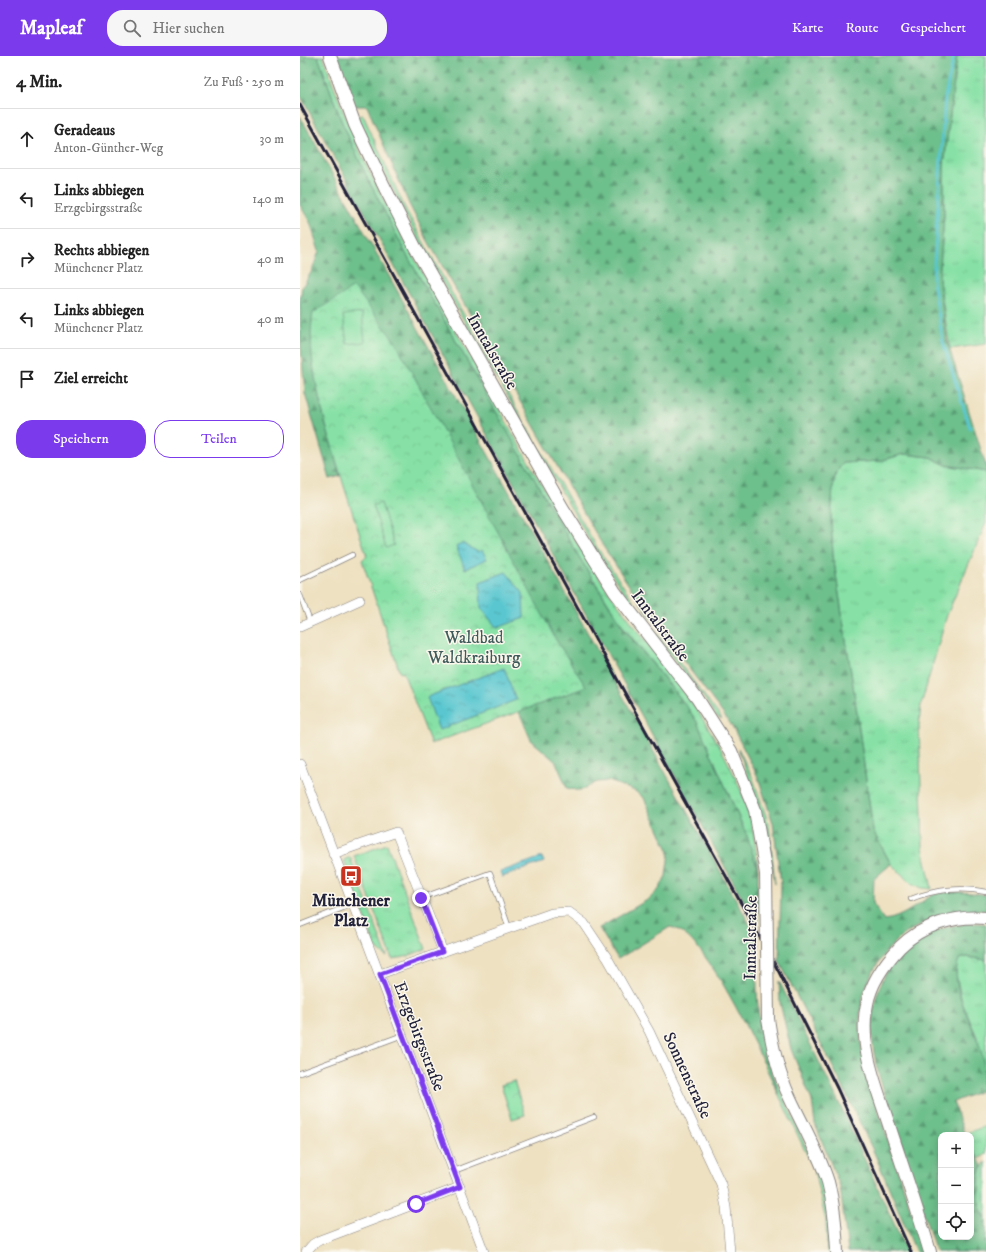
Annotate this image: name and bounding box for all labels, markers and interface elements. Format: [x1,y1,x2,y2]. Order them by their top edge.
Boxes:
search box [107,10,387,46]
text: Mapleaf [20,17,83,40]
icon: search [121,17,143,39]
text: Hier suchen [153,19,225,38]
text: Karte [792,19,823,37]
text: Route [845,19,878,37]
text: Gespeichert [900,19,966,37]
text: 4 Min. [16,71,62,93]
text: Zu Fuß · 250 m [204,74,284,90]
text: Geradeaus [54,121,115,140]
icon: ahead [16,128,38,150]
text: 30 m [260,131,284,147]
text: Anton-Günther-Weg [54,140,163,156]
text: Links abbiegen [54,181,144,200]
icon: left [16,188,38,210]
text: 140 m [252,191,284,207]
text: Erzgebirgsstraße [54,200,142,216]
text: Rechts abbiegen [54,241,149,260]
icon: right [16,248,38,270]
text: 40 m [257,251,284,267]
text: Münchener Platz [54,260,143,276]
text: Links abbiegen [54,301,144,320]
icon: left [16,308,38,330]
street label: Inntalstraße [461,309,523,394]
text: 40 m [257,311,284,327]
text: Münchener Platz [54,320,143,336]
icon: arrive [16,368,38,390]
text: Ziel erreicht [54,369,128,388]
button: Speichern [16,420,146,458]
button: Teilen [154,420,284,458]
street label: Inntalstraße [626,585,694,666]
park label: Waldbad Waldkraiburg [427,627,521,669]
bus stop icon: Münchener Platz [338,863,364,889]
route end [412,889,430,907]
place label: Münchener Platz [312,890,391,932]
street label: Inntalstraße [739,896,763,980]
street label: Erzgebirgsstraße [388,978,450,1094]
street label: Sonnenstraße [658,1029,717,1122]
map controls [938,1132,974,1240]
button: + [938,1132,974,1168]
button: − [938,1168,974,1204]
route start [407,1195,425,1213]
button: locate [938,1204,974,1240]

